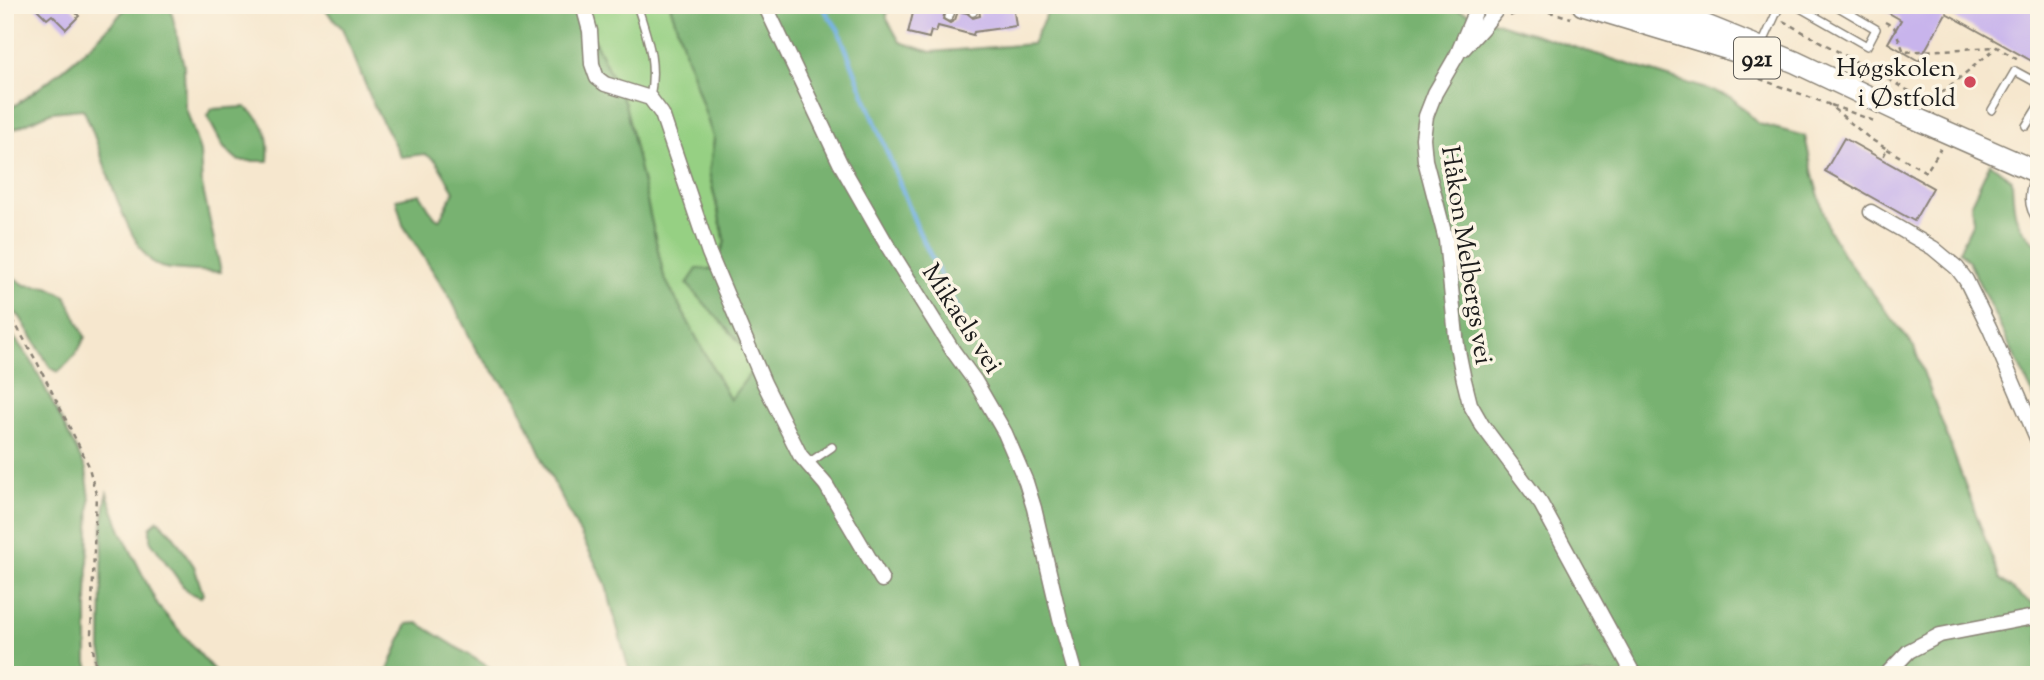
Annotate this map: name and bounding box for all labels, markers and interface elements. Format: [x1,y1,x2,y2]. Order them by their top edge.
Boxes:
road number: 921 [1734,38,1780,78]
place label: Høgskolen i Østfold [1836,51,1956,118]
marker: Høgskolen i Østfold [1962,74,1978,90]
street label: Håkon Melbergs vei [1430,143,1501,368]
street label: Mikaels vei [912,257,1010,382]

